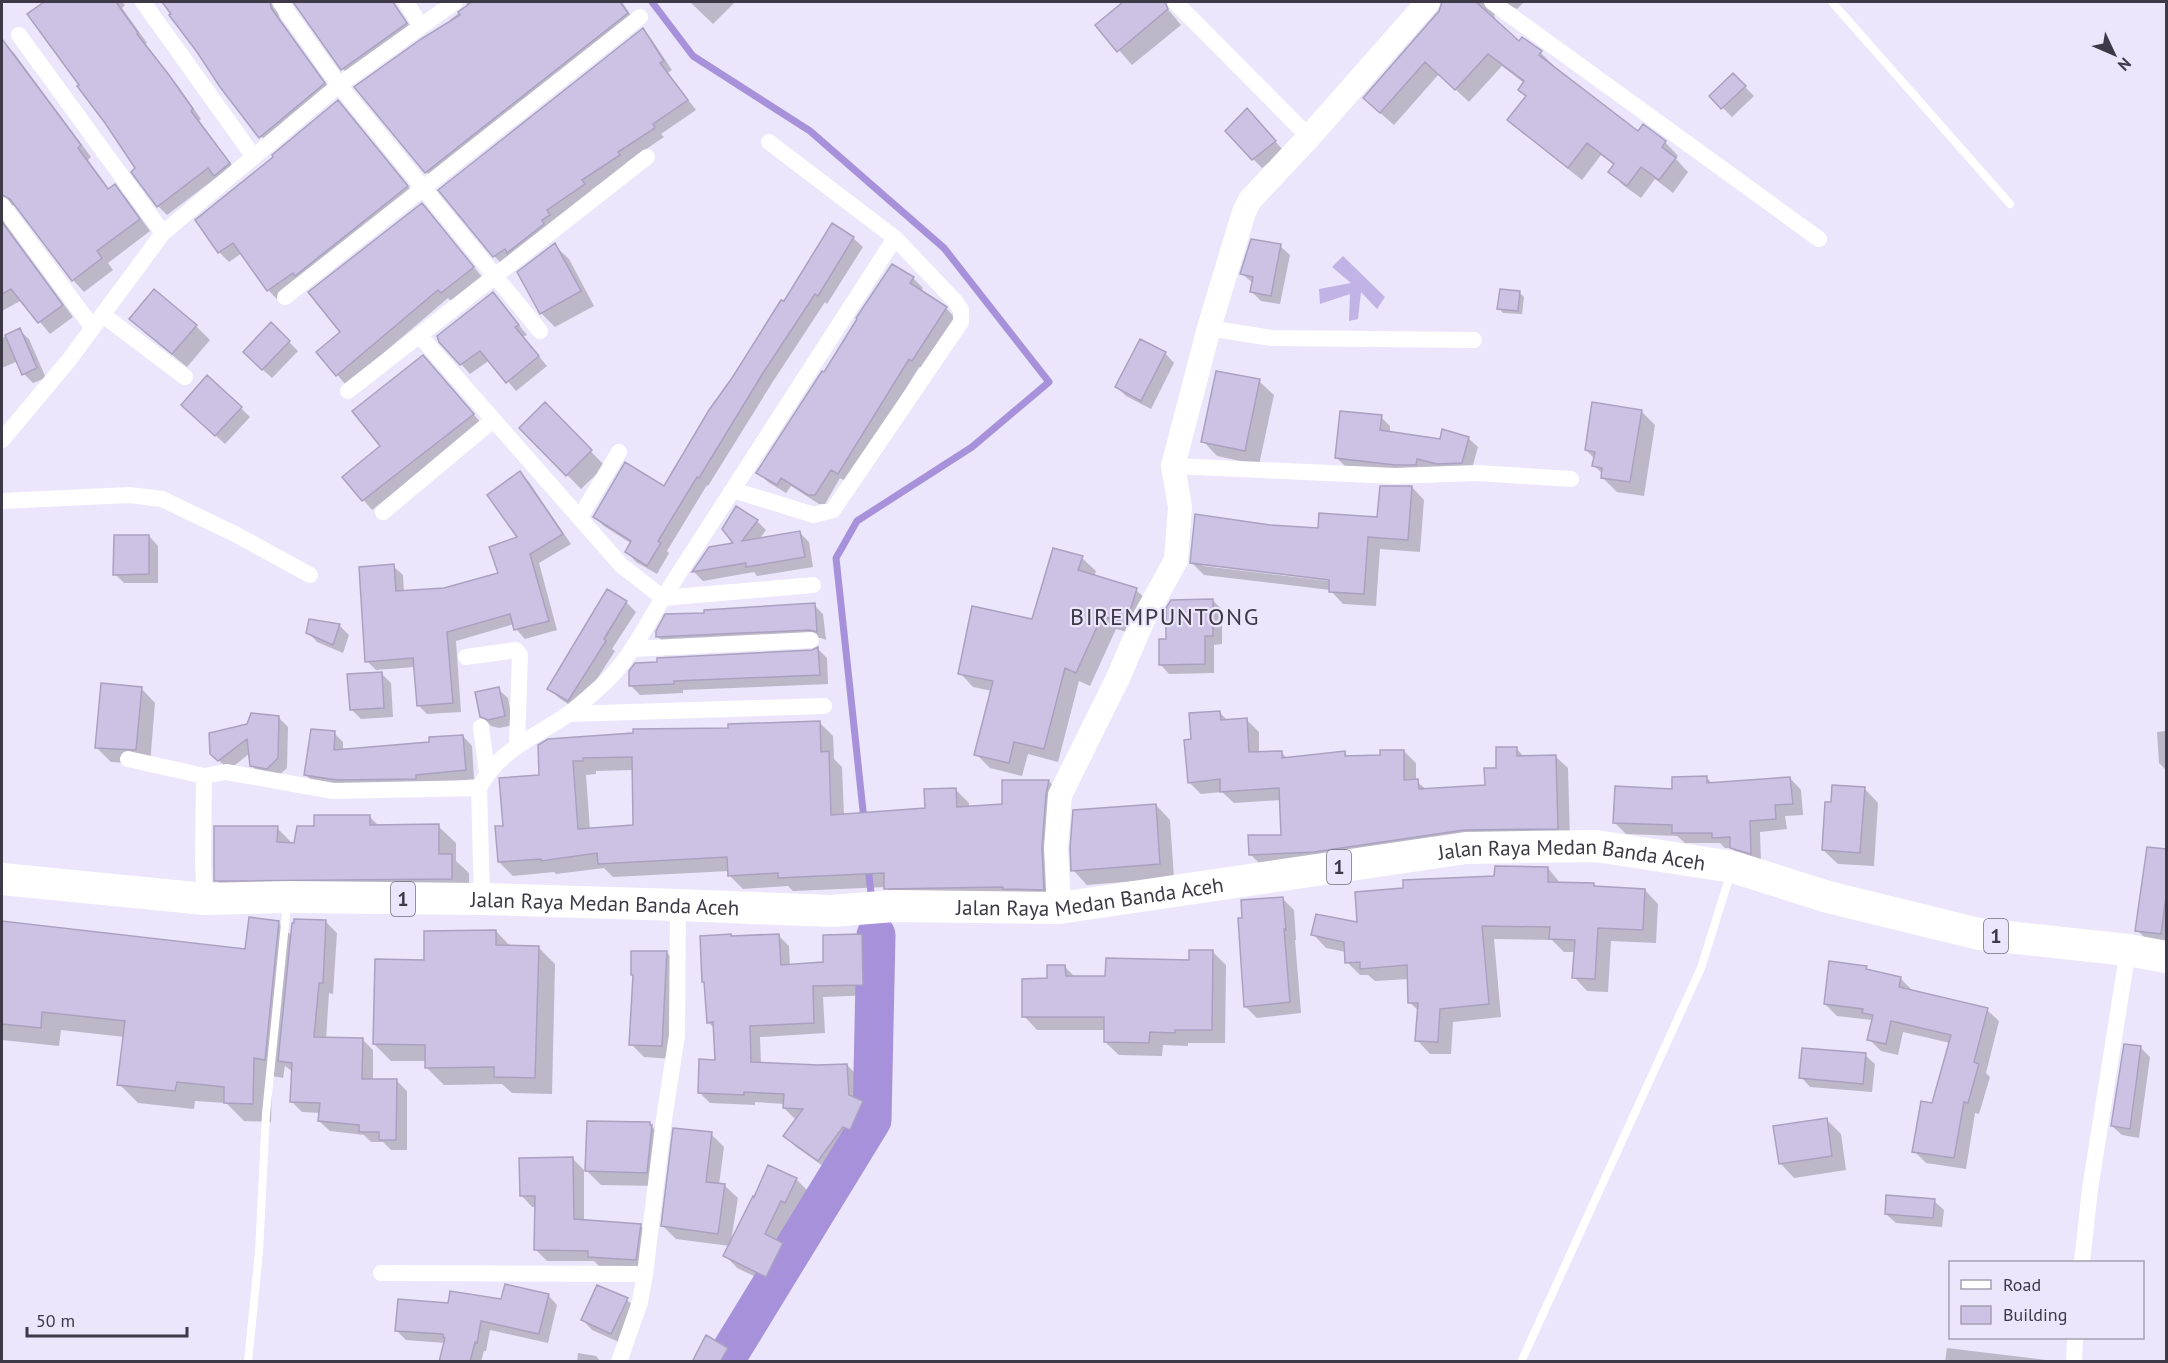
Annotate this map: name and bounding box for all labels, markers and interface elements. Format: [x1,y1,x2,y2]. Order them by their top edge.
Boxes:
north arrow [2084,24,2144,84]
text: N [2114,54,2136,75]
district label: BIREMPUNTONG [1070,601,1260,632]
street label: Jalan Raya Medan Banda Aceh [1435,832,1707,876]
road number: 1 [1327,850,1351,884]
street label: Jalan Raya Medan Banda Aceh [955,870,1225,922]
road number: 1 [391,882,415,916]
street label: Jalan Raya Medan Banda Aceh [469,885,740,921]
road number: 1 [1984,919,2008,953]
legend [1949,1261,2144,1339]
text: Road [2003,1273,2041,1296]
scale bar [27,1300,188,1338]
text: Building [2003,1303,2067,1326]
text: 50 m [36,1309,75,1332]

